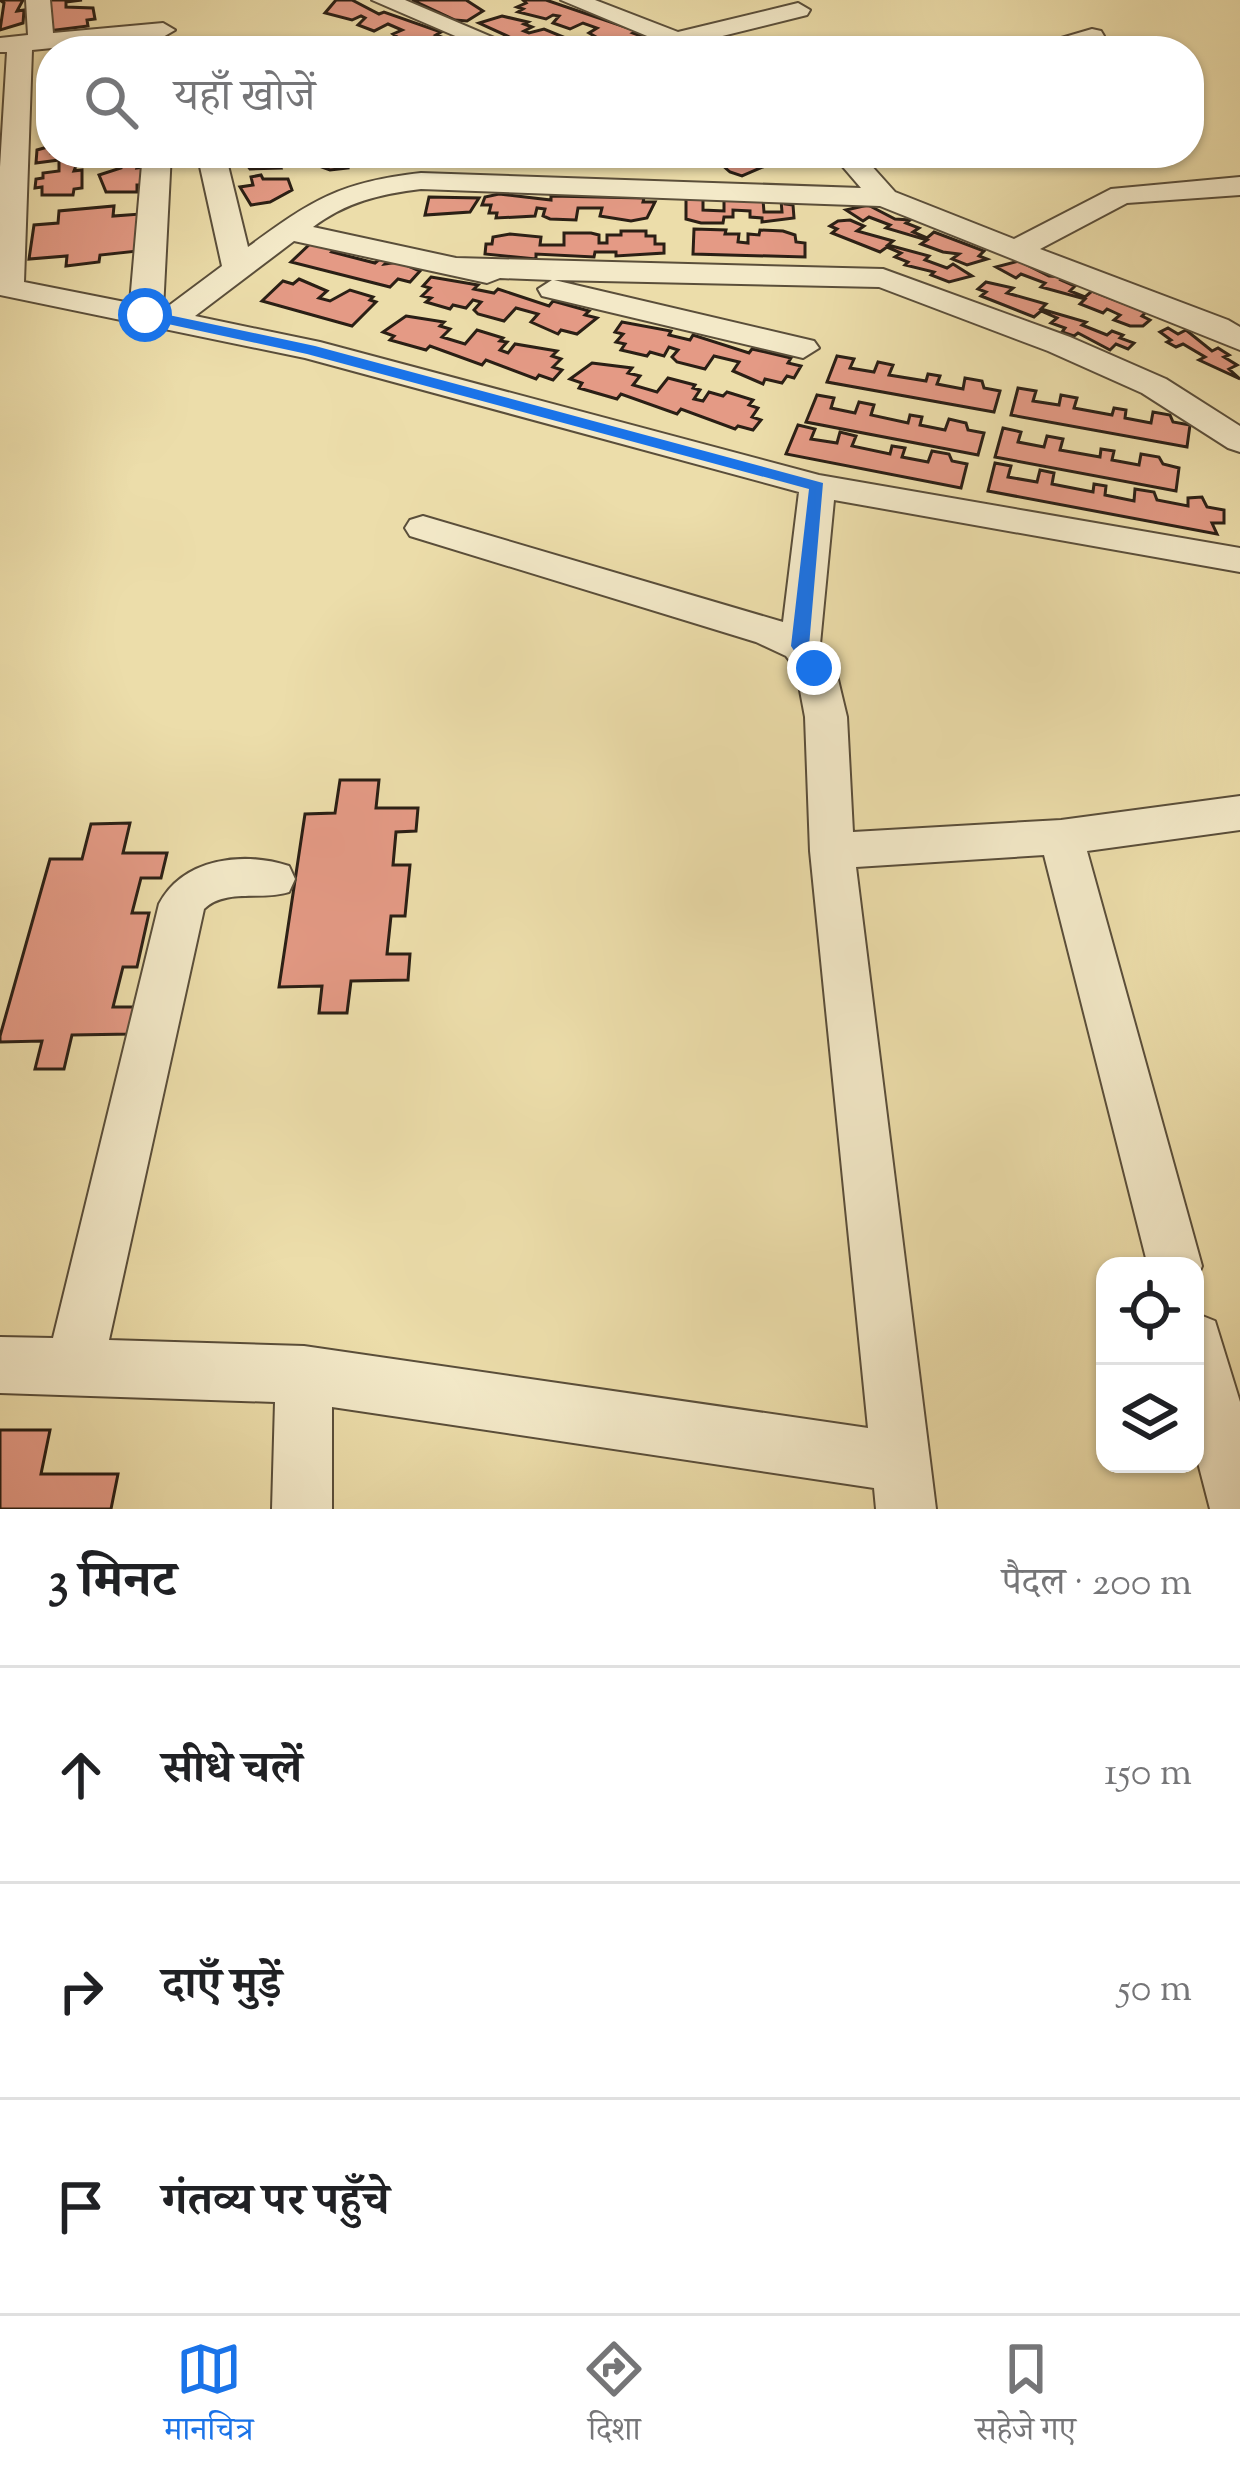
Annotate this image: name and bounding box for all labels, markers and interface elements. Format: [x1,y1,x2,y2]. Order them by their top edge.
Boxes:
search box [36,36,1204,168]
text: यहाँ खोजें [174,67,315,132]
icon: search [78,69,144,135]
route start [118,288,172,342]
route end [787,641,841,695]
map controls [1096,1257,1204,1473]
button: locate [1096,1257,1204,1365]
button: layers [1096,1365,1204,1473]
text: 3 मिनट [48,1547,176,1620]
text: पैदल · 200 m [1002,1557,1192,1613]
text: सीधे चलें [162,1739,302,1804]
icon: ahead [48,1742,114,1808]
text: 150 m [1104,1747,1192,1803]
text: दाएँ मुड़ें [162,1955,282,2020]
icon: right [48,1958,114,2024]
text: 50 m [1117,1963,1192,2019]
text: गंतव्य पर पहुँचे [162,2171,389,2236]
icon: arrive [48,2174,114,2240]
tab: मानचित्र [164,2336,253,2461]
tab: दिशा [581,2336,647,2461]
tab: सहेजे गए [975,2336,1076,2461]

